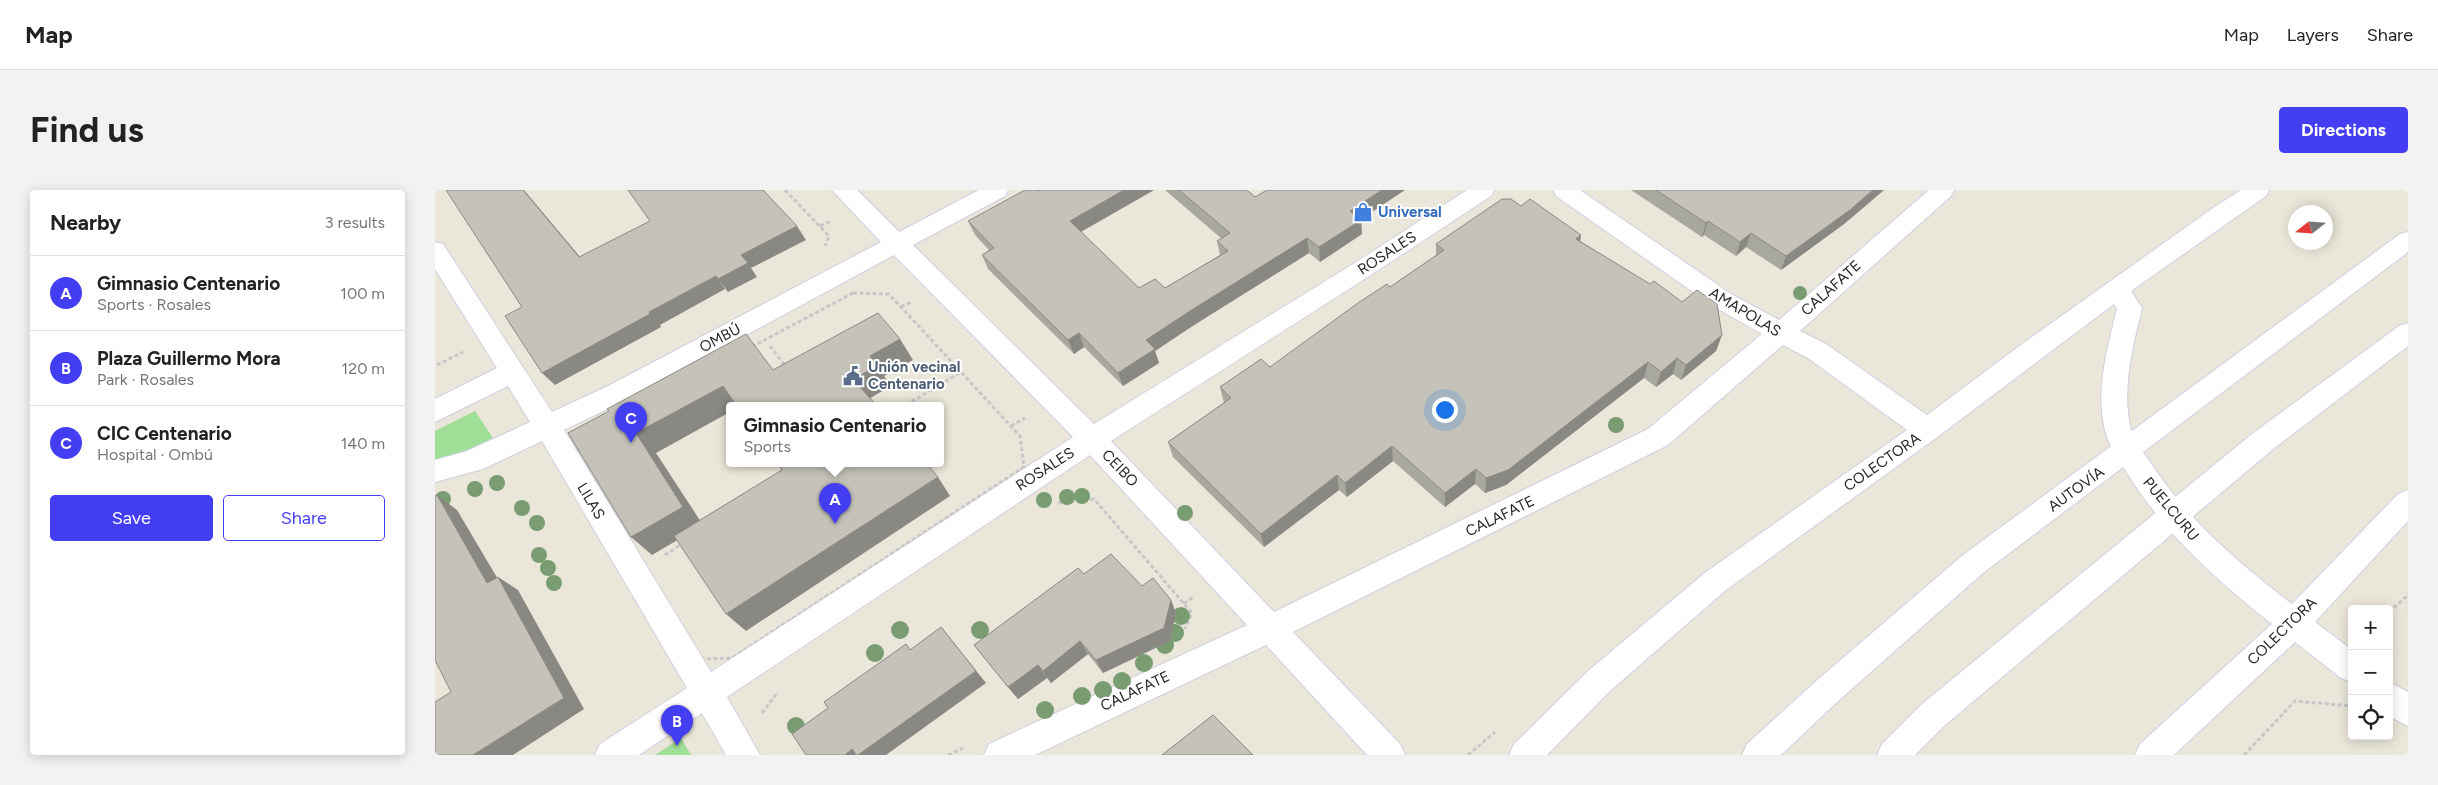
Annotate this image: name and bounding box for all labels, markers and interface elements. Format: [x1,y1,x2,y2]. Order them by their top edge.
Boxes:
text: Map [25,20,73,49]
text: Map [2224,24,2259,46]
text: Layers [2287,24,2339,46]
text: Share [2367,24,2413,46]
button: Directions [2279,107,2408,153]
text: Find us [30,109,144,151]
shop icon: Universal [1352,201,1374,223]
place label: Universal [1378,203,1442,221]
north arrow [2288,205,2333,250]
text: Nearby [50,210,121,235]
text: 3 results [325,213,385,232]
street label: ROSALES [1354,227,1420,279]
street label: CALAFATE [1797,256,1865,320]
text: Gimnasio Centenario [97,272,280,295]
text: A [60,284,72,303]
text: 100 m [340,284,385,303]
street label: AMAPOLAS [1706,284,1784,340]
text: Sports · Rosales [97,295,211,314]
street label: OMBÚ [696,320,744,356]
text: Plaza Guillermo Mora [97,347,281,370]
place label: Unión vecinal Centenario [868,358,961,393]
text: B [61,359,71,378]
text: 120 m [342,359,385,378]
public building icon: Unión vecinal Centenario [842,365,864,387]
text: Park · Rosales [97,370,194,389]
your location [1432,397,1458,423]
pin: C [615,402,647,443]
popup [726,402,944,467]
text: Gimnasio Centenario [743,414,927,437]
text: CIC Centenario [97,422,232,445]
street label: COLECTORA [1840,429,1924,495]
text: C [60,434,72,453]
text: 140 m [341,434,385,453]
text: Sports [743,437,791,456]
street label: ROSALES [1012,443,1078,495]
text: Hospital · Ombú [97,445,213,464]
street label: CEIBO [1098,446,1142,490]
street label: AUTOVÍA [2044,463,2108,515]
street label: PUELCURU [2139,474,2203,544]
street label: LILAS [573,480,609,522]
pin: A [819,483,851,524]
street label: CALAFATE [1463,492,1537,540]
button: Save [50,495,213,541]
button: Share [223,495,385,541]
street label: COLECTORA [2244,593,2320,669]
map controls [2348,605,2393,740]
button: + [2348,605,2393,650]
button: − [2348,650,2393,695]
street label: CALAFATE [1098,667,1172,715]
button: locate [2348,695,2393,740]
pin: B [661,705,693,746]

